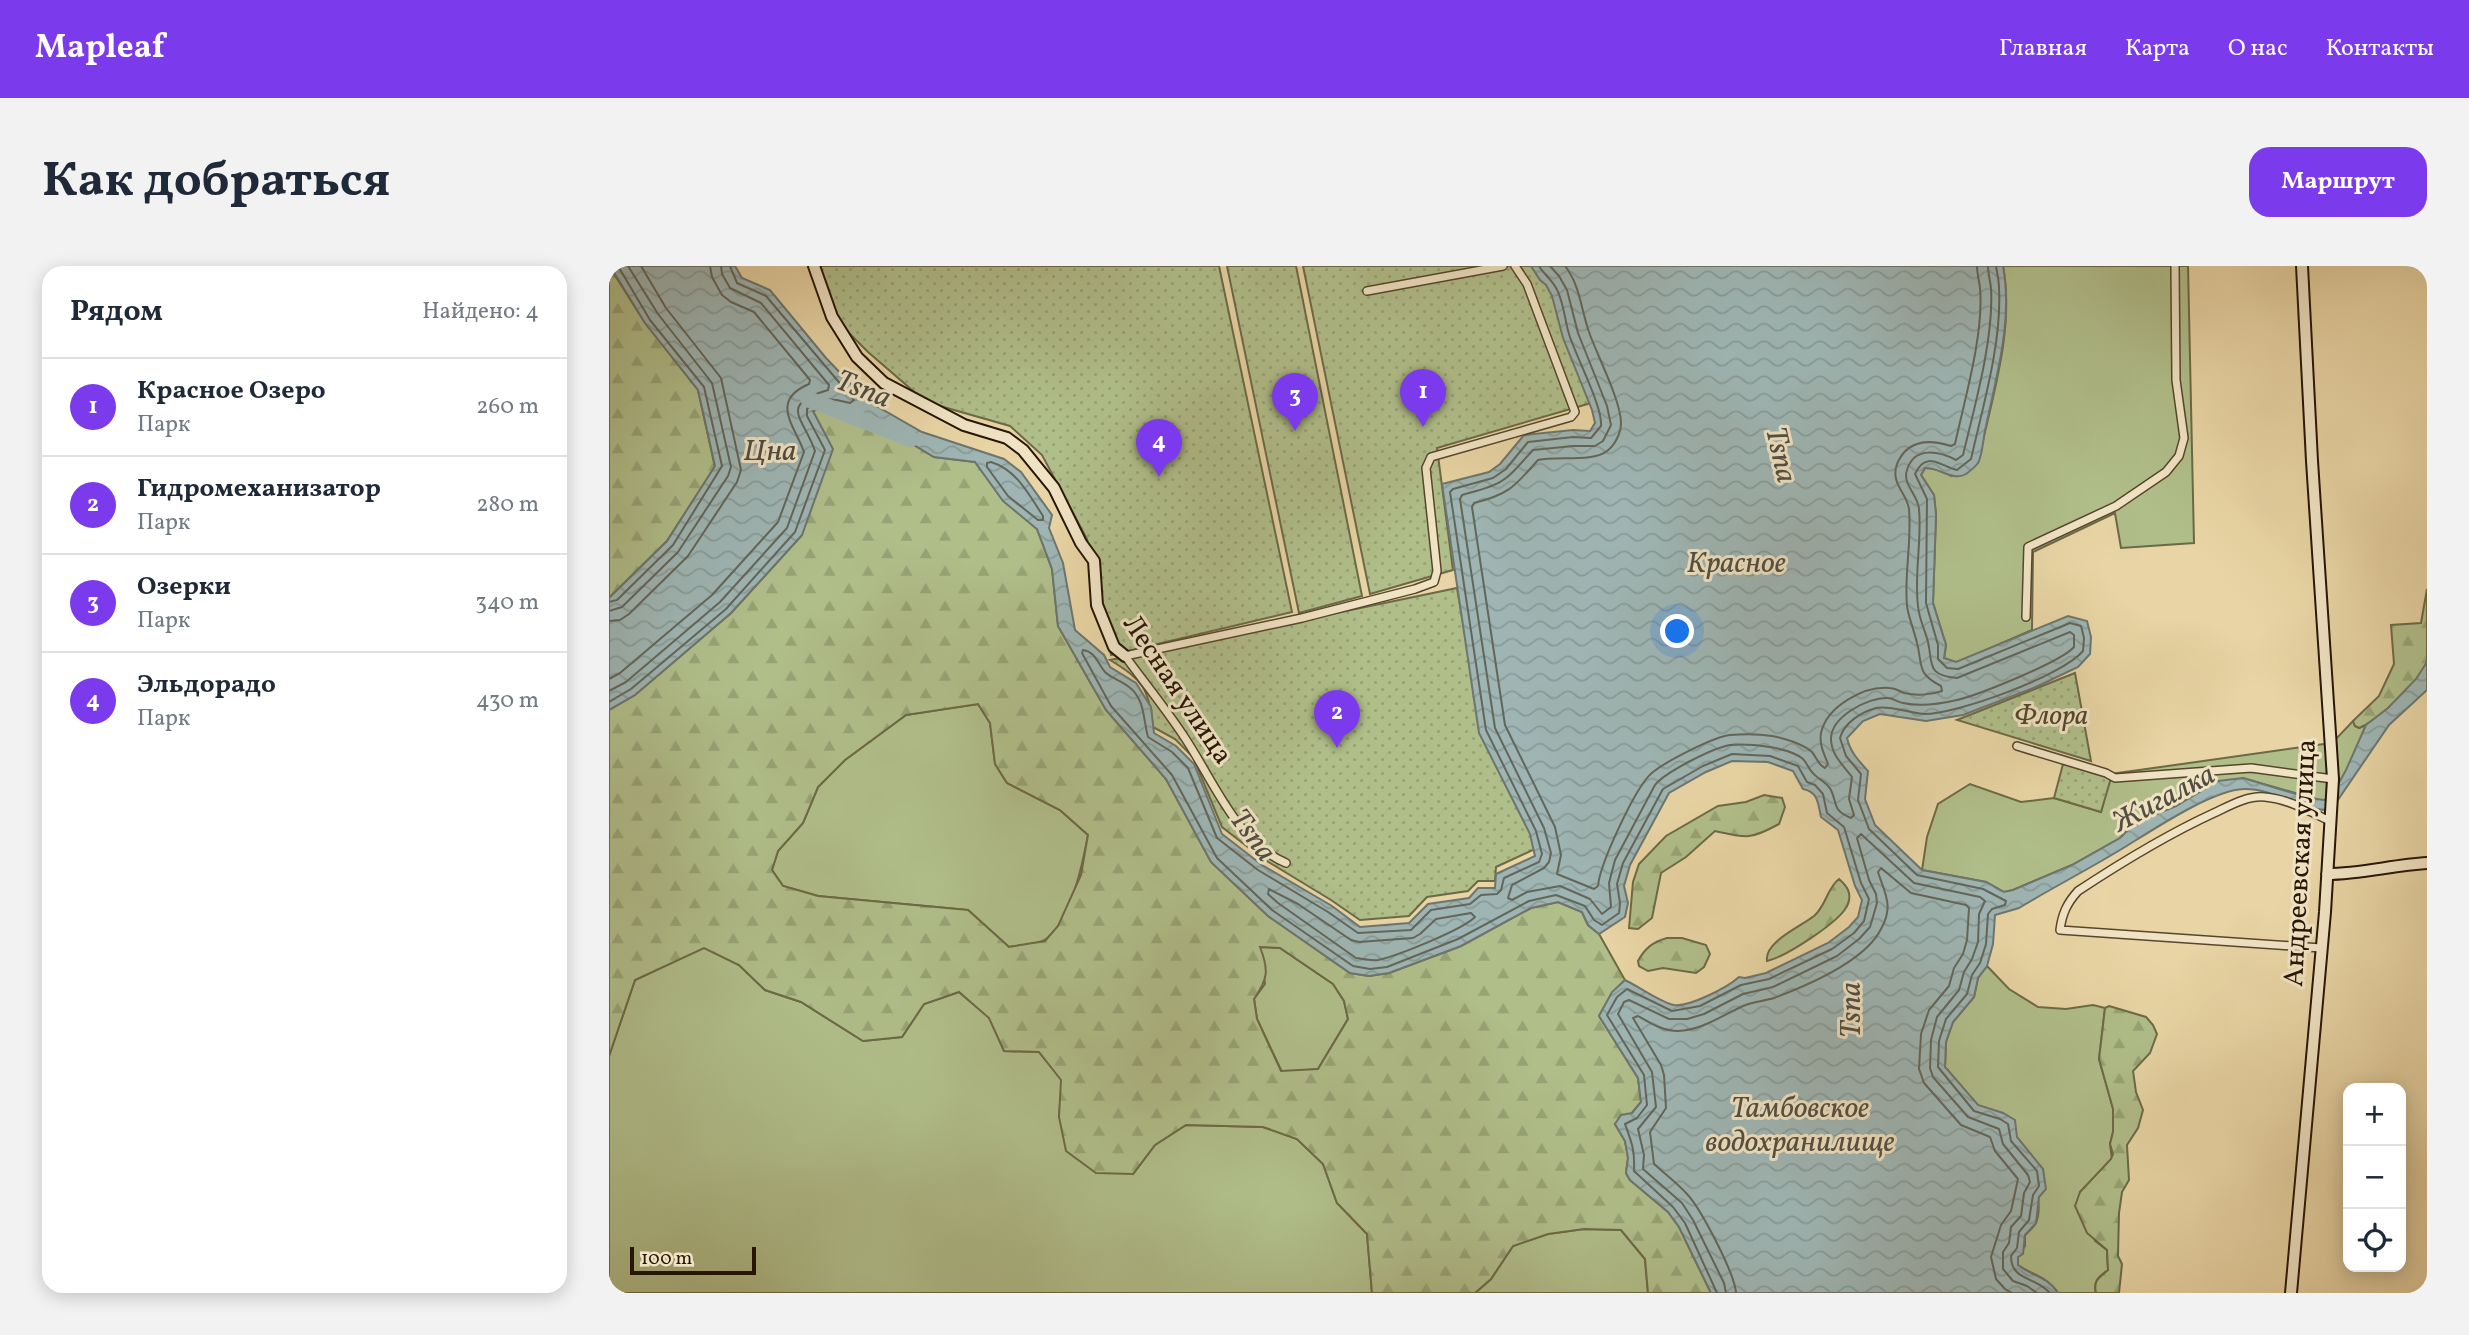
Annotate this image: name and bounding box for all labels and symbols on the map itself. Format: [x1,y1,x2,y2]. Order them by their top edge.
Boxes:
water label: Tsna [829,360,897,420]
pin: 1 [1400,369,1446,427]
pin: 3 [1272,373,1318,431]
pin: 4 [1136,419,1182,477]
water label: Tsna [1753,423,1807,487]
water label: Цна [744,431,796,473]
water label: Красное [1686,543,1786,585]
street label: Лесная улица [1112,607,1242,773]
your location [1660,614,1694,648]
pin: 2 [1314,690,1360,748]
park label: Флора [2014,697,2088,736]
street label: Андреевская улица [2275,738,2327,988]
water label: Жигалка [2104,754,2223,844]
water label: Tsna [1218,801,1286,871]
water label: Tsna [1831,982,1873,1038]
water label: Тамбовское водохранилище [1705,1088,1895,1164]
scale bar [630,1244,756,1276]

